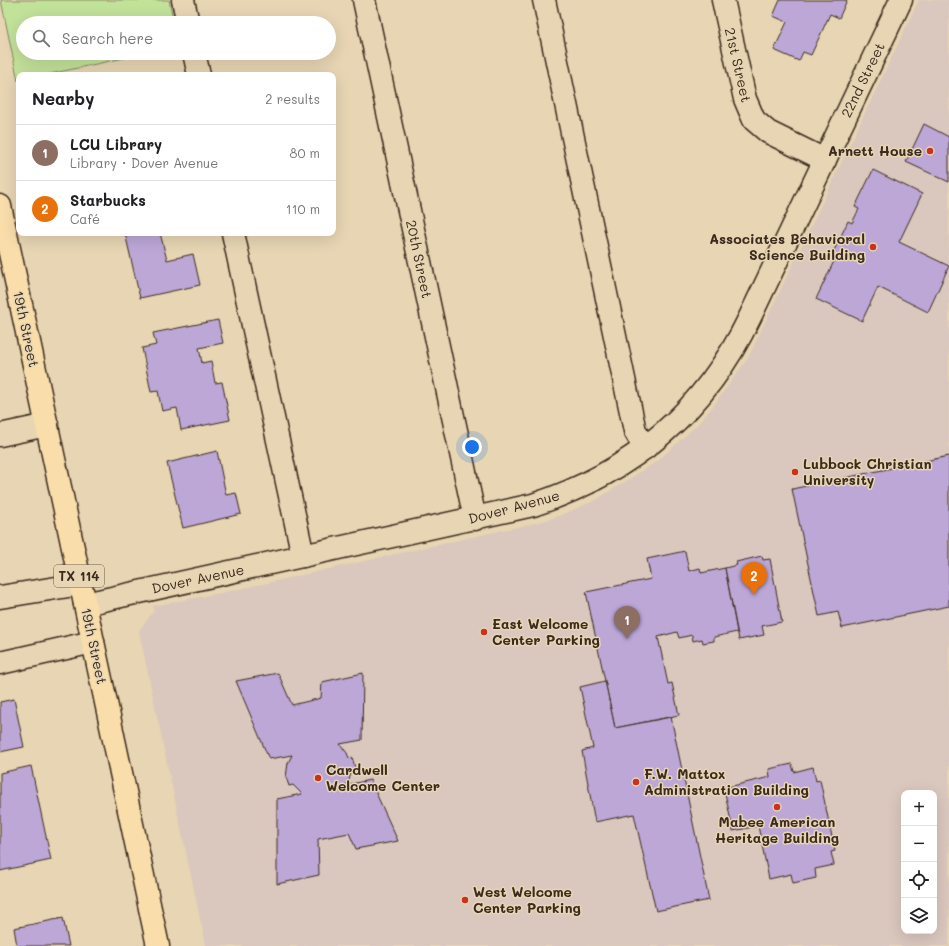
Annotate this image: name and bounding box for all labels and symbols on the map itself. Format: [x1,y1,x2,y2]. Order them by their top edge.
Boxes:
street label: 21st Street [721,26,756,104]
street label: 22nd Street [836,39,889,120]
place label: Arnett House [828,141,922,160]
marker: Arnett House [925,146,935,156]
street label: 20th Street [402,218,437,300]
place label: Associates Behavioral Science Building [709,229,865,264]
marker: Associates Behavioral Science Building [868,242,878,252]
street label: 19th Street [9,289,44,369]
your location [462,437,482,457]
place label: Lubbock Christian University [803,454,932,489]
marker: Lubbock Christian University [790,467,800,477]
street label: Dover Avenue [466,485,562,528]
street label: Dover Avenue [150,559,246,598]
pin: 2 [741,562,767,595]
road number: TX 114 [54,565,104,587]
street label: 19th Street [77,606,112,686]
pin: 1 [614,606,640,639]
place label: East Welcome Center Parking [492,614,600,649]
marker: East Welcome Center Parking [479,627,489,637]
place label: Cardwell Welcome Center [326,760,440,795]
place label: F.W. Mattox Administration Building [644,764,809,799]
marker: Cardwell Welcome Center [313,773,323,783]
marker: F.W. Mattox Administration Building [631,777,641,787]
marker: Mabee American Heritage Building [772,802,782,812]
place label: Mabee American Heritage Building [715,812,839,847]
place label: West Welcome Center Parking [473,882,581,917]
marker: West Welcome Center Parking [460,895,470,905]

